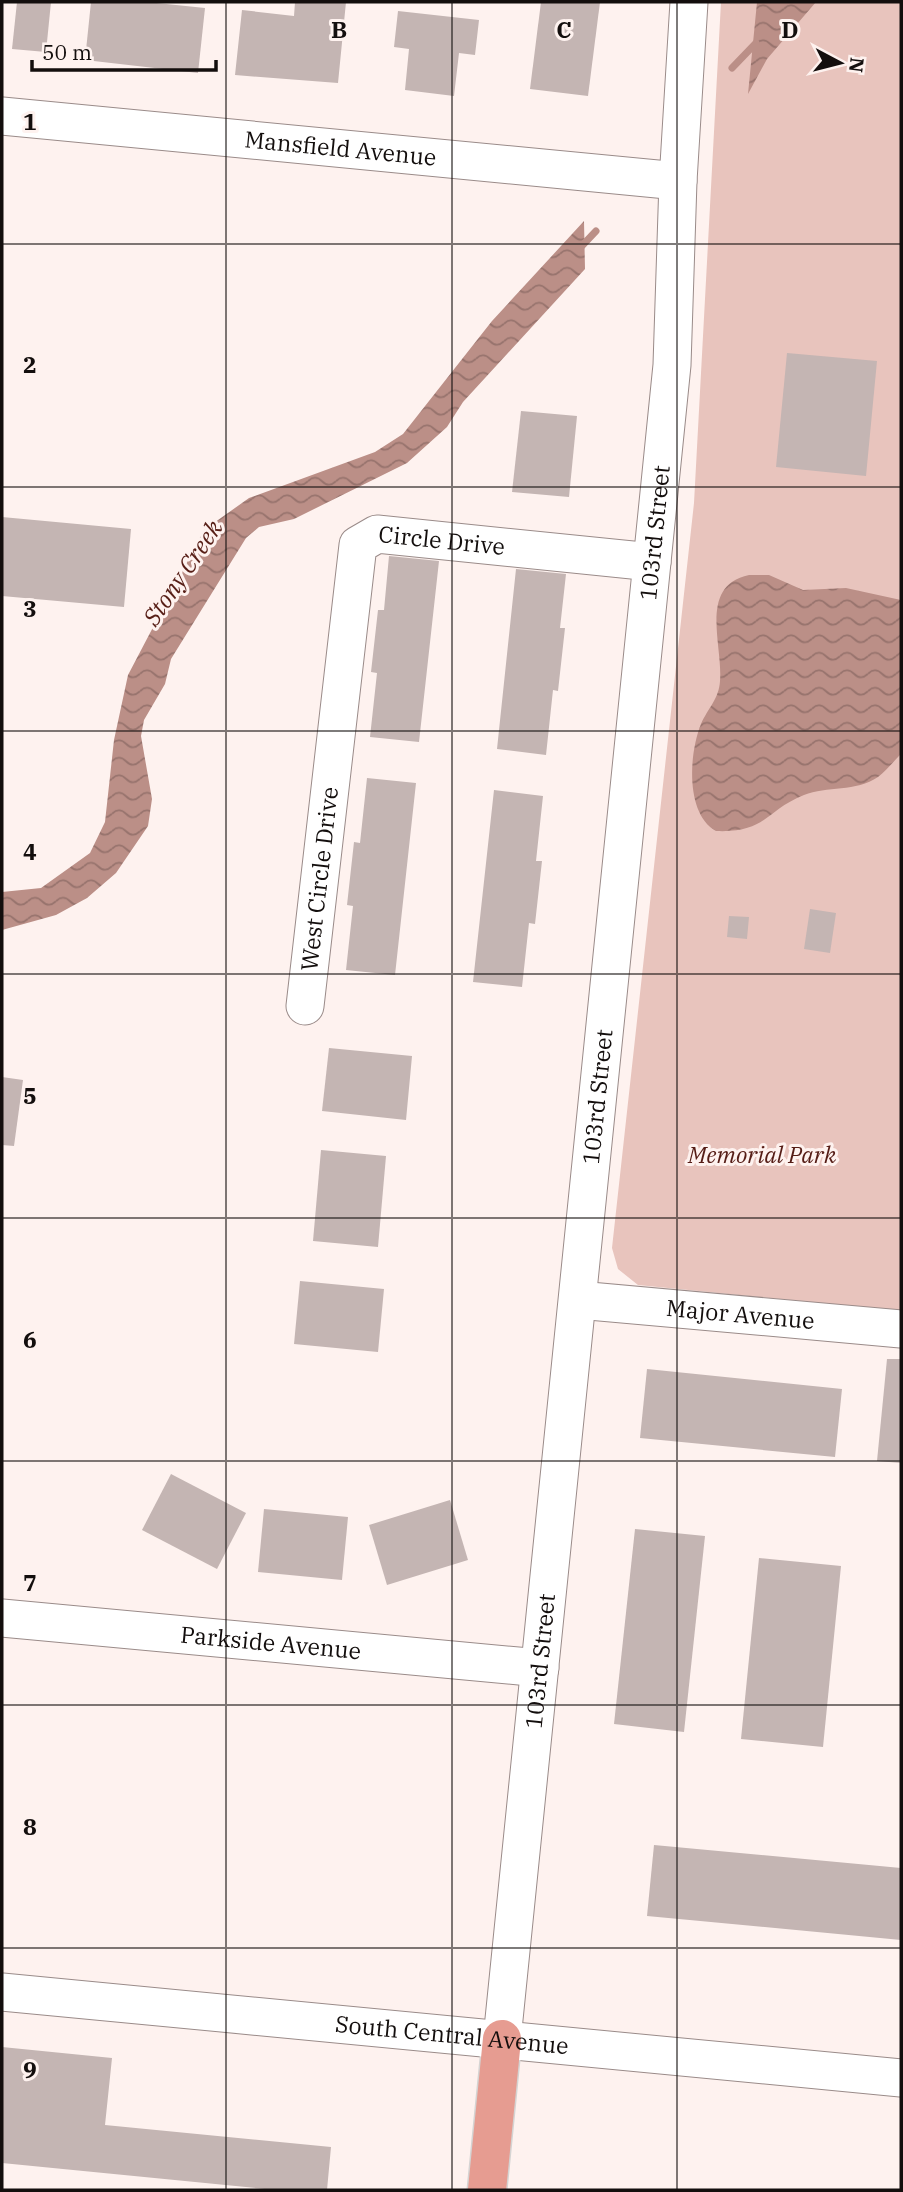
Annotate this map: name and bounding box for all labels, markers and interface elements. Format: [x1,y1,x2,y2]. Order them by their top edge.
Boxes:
text: B [331,14,347,44]
text: C [556,14,572,44]
text: D [781,14,799,44]
scale bar [32,28,215,72]
north arrow [805,28,875,98]
text: 50 m [42,38,92,66]
text: N [844,56,870,74]
text: 1 [23,106,37,136]
street label: Mansfield Avenue [243,123,438,172]
text: 2 [23,349,37,379]
street label: 103rd Street [632,464,676,602]
water label: Stony Creek [134,513,229,632]
street label: Circle Drive [377,518,506,561]
text: 3 [23,593,37,623]
street label: West Circle Drive [293,785,344,972]
text: 4 [23,836,37,866]
street label: 103rd Street [575,1028,618,1166]
text: 5 [23,1080,37,1110]
park label: Memorial Park [687,1139,837,1169]
street label: Major Avenue [665,1292,816,1335]
text: 6 [23,1324,37,1354]
text: 7 [23,1567,37,1597]
street label: 103rd Street [518,1592,561,1730]
street label: Parkside Avenue [179,1619,363,1665]
text: 8 [23,1811,37,1841]
street label: South Central Avenue [334,2008,570,2060]
text: 9 [23,2054,37,2084]

